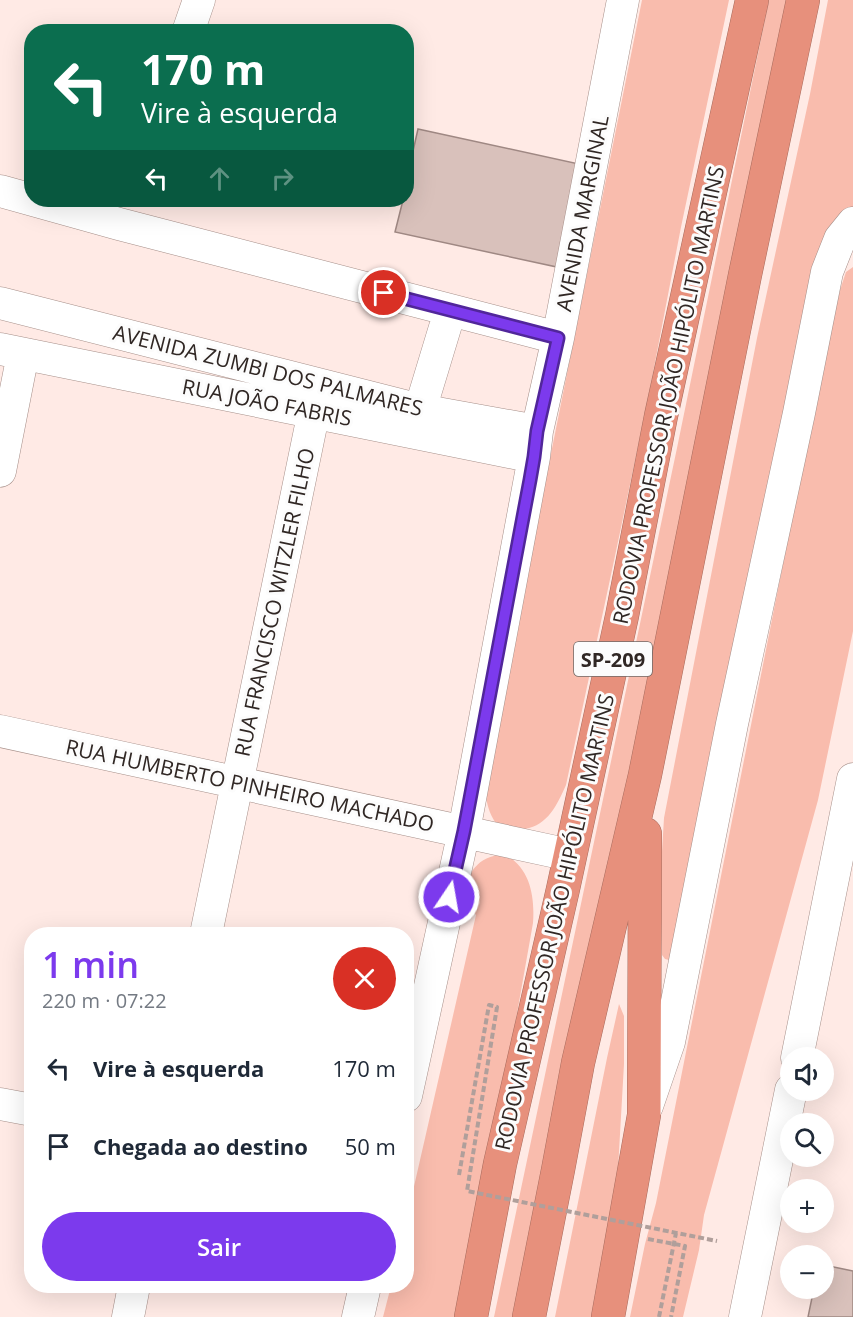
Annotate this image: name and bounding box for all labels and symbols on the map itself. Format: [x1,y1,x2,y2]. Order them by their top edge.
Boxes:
street label: AVENIDA MARGINAL [549,112,615,314]
street label: RODOVIA PROFESSOR JOÃO HIPÓLITO MARTINS [606,163,730,627]
pin [358,267,409,318]
street label: AVENIDA ZUMBI DOS PALMARES [110,318,426,422]
street label: RUA JOÃO FABRIS [180,372,354,432]
street label: RUA FRANCISCO WITZLER FILHO [228,445,320,759]
road number: SP-209 [574,642,652,676]
street label: RODOVIA PROFESSOR JOÃO HIPÓLITO MARTINS [488,691,620,1153]
street label: RUA HUMBERTO PINHEIRO MACHADO [63,732,437,838]
position arrow [417,865,481,929]

